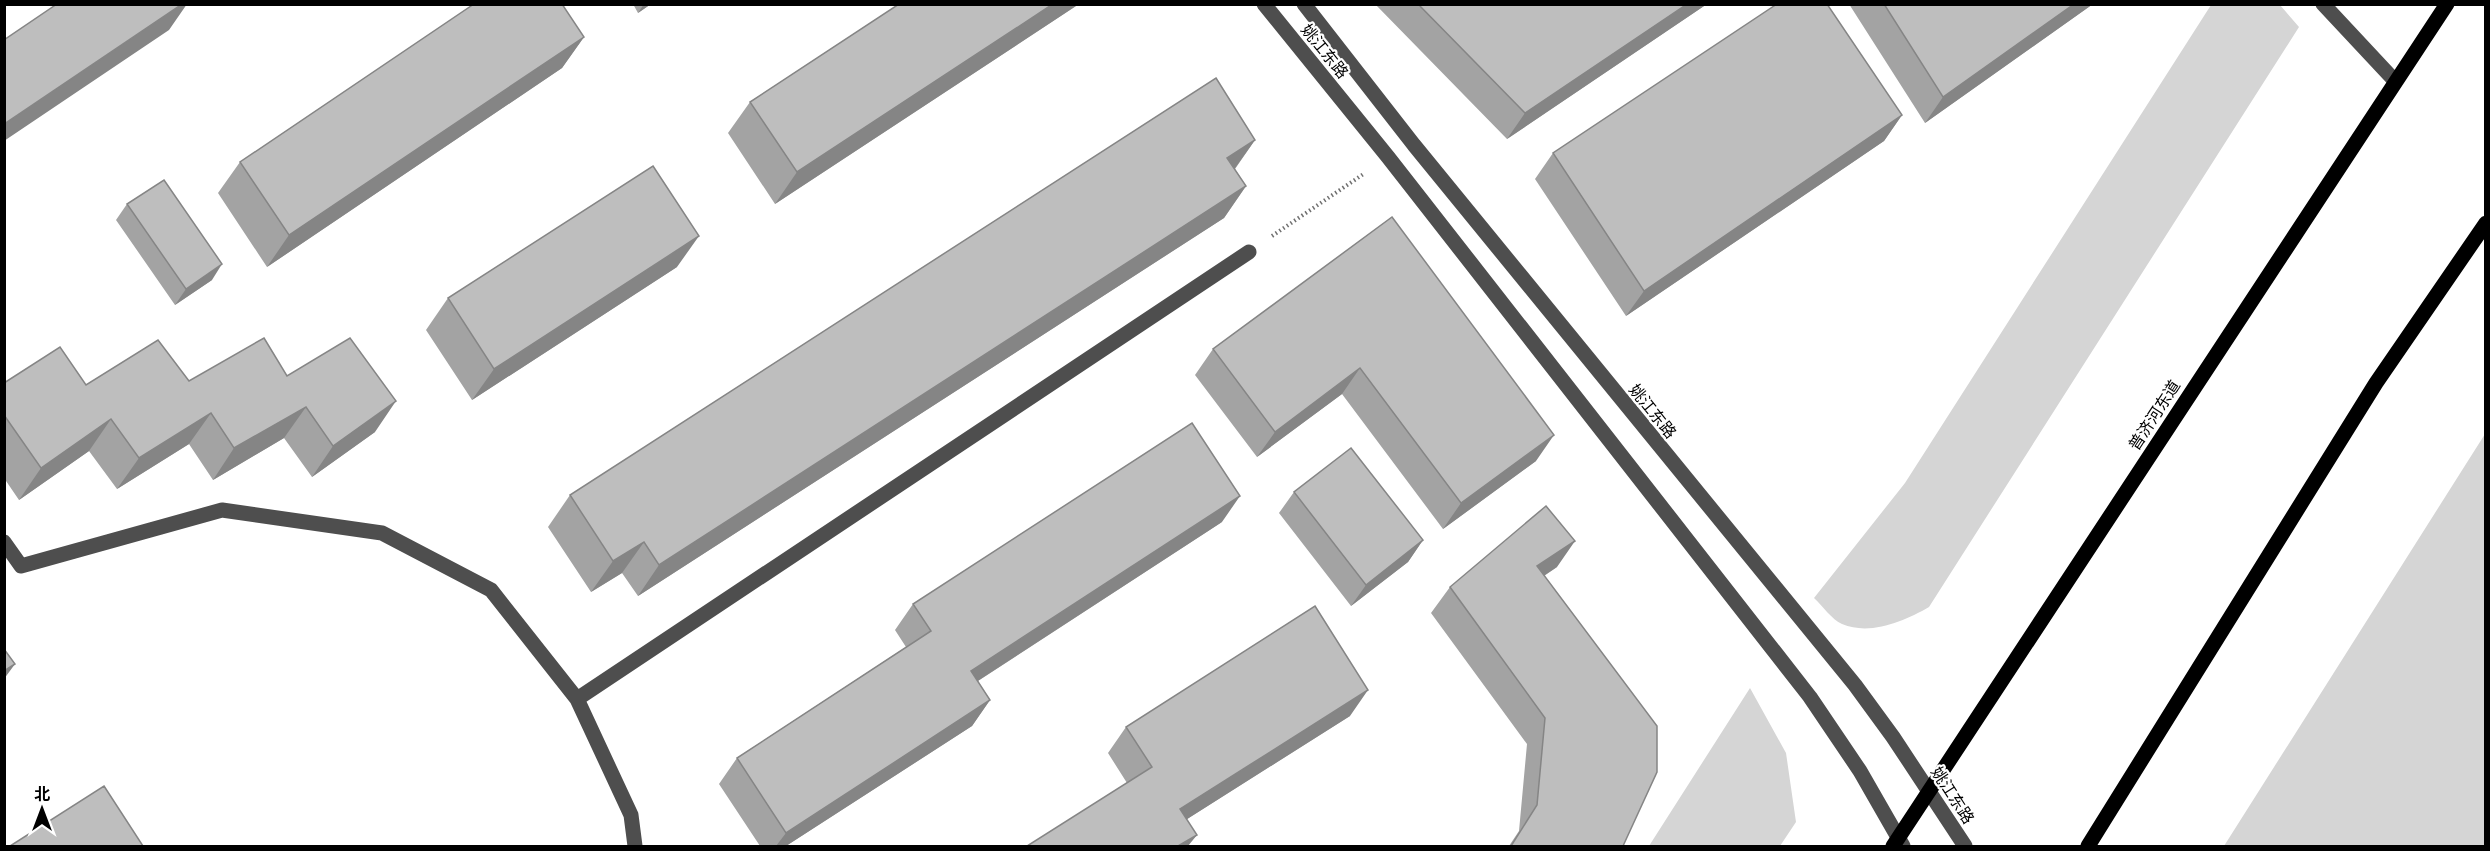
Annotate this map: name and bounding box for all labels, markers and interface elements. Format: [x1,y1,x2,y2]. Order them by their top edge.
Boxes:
street label: 姚江东路 [1296,19,1354,83]
street label: 普济河东道 [2123,375,2185,455]
street label: 姚江东路 [1624,379,1682,443]
street label: 姚江东路 [1926,762,1980,828]
north arrow [12,779,72,839]
text: 北 [34,783,50,805]

